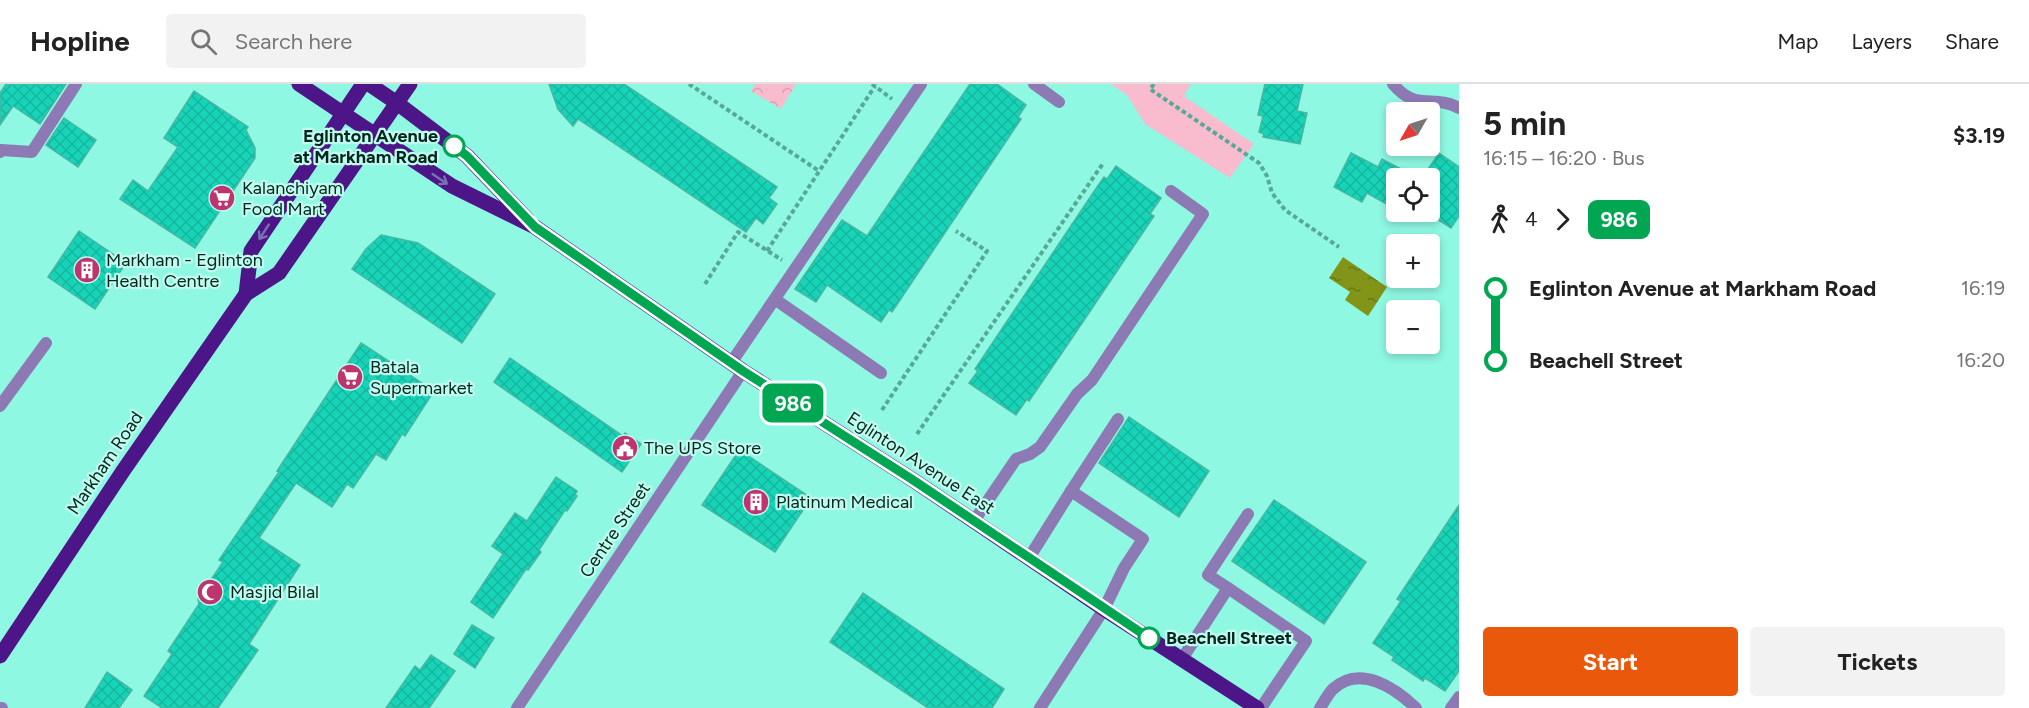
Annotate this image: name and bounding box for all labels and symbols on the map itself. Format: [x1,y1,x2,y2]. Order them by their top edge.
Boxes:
north arrow [1386,102,1440,156]
place label: Eglinton Avenue at Markham Road [293,125,438,168]
marker: Eglinton Avenue at Markham Road [443,135,465,157]
one-way arrow [432,172,449,185]
place label: Kalanchiyam Food Mart [242,177,343,220]
supermarket icon: Kalanchiyam Food Mart [207,183,237,213]
one-way arrow [258,223,270,240]
place label: Markham - Eglinton Health Centre [106,249,263,292]
building icon: Markham - Eglinton Health Centre [72,255,102,285]
place label: Batala Supermarket [370,356,474,399]
supermarket icon: Batala Supermarket [335,362,365,392]
line badge: 986 [758,384,828,422]
street label: Markham Road [62,407,148,519]
street label: Eglinton Avenue East [843,407,999,519]
public building icon: The UPS Store [610,433,640,463]
place label: The UPS Store [644,437,761,459]
street label: Centre Street [575,478,655,582]
building icon: Platinum Medical [741,487,771,517]
place label: Platinum Medical [776,491,913,513]
mosque icon: Masjid Bilal [195,577,225,607]
place label: Masjid Bilal [230,581,319,603]
marker: Beachell Street [1138,627,1160,649]
place label: Beachell Street [1166,627,1292,649]

